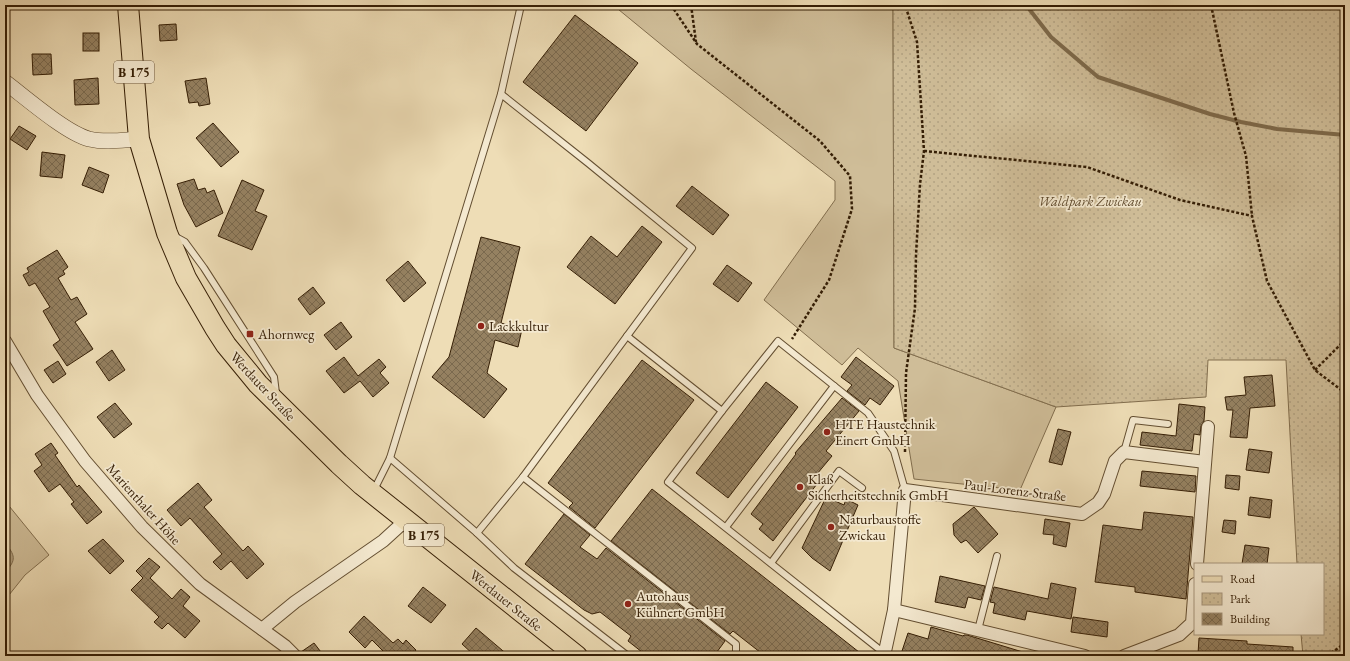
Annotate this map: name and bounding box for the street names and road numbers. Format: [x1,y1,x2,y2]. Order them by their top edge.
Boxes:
road number: B 175 [114,61,154,83]
street label: Werdauer Straße [226,348,300,425]
street label: Marienthaler Höhe [103,460,186,549]
street label: Paul-Lorenz-Straße [963,475,1068,505]
road number: B 175 [404,524,444,546]
street label: Werdauer Straße [466,565,546,635]

